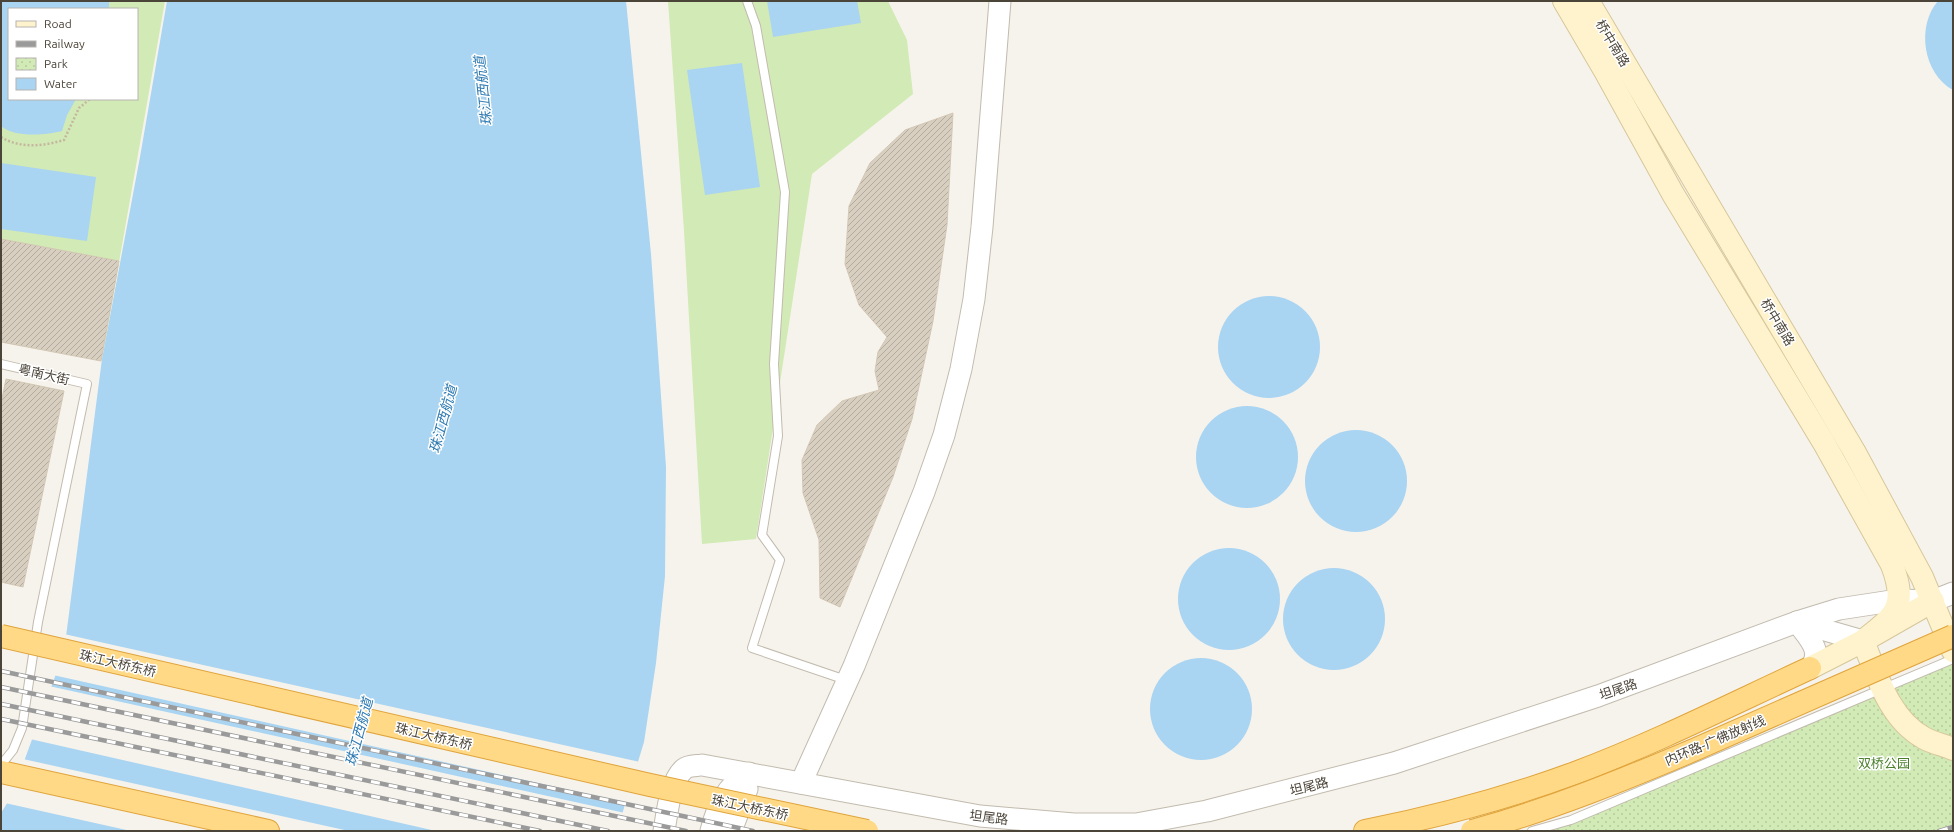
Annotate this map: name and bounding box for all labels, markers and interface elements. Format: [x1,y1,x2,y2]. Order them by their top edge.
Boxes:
legend [8,8,138,100]
text: Road [44,17,72,30]
street label: 桥中南路 [1594,17,1632,69]
text: Railway [44,37,85,50]
water label: 珠江西航道 [471,53,495,127]
text: Park [44,57,68,70]
text: Water [44,77,77,90]
street label: 桥中南路 [1759,296,1797,348]
street label: 粵南大街 [17,361,71,387]
water label: 珠江西航道 [426,381,460,455]
street label: 珠江大桥东桥 [78,647,158,679]
street label: 坦尾路 [1597,676,1639,702]
water label: 珠江西航道 [342,694,376,768]
street label: 内环路-广佛放射线 [1663,713,1767,767]
street label: 珠江大桥东桥 [394,720,474,752]
park label: 双桥公园 [1858,756,1910,770]
street label: 坦尾路 [1288,774,1330,798]
street label: 珠江大桥东桥 [710,792,790,822]
street label: 坦尾路 [969,808,1009,826]

